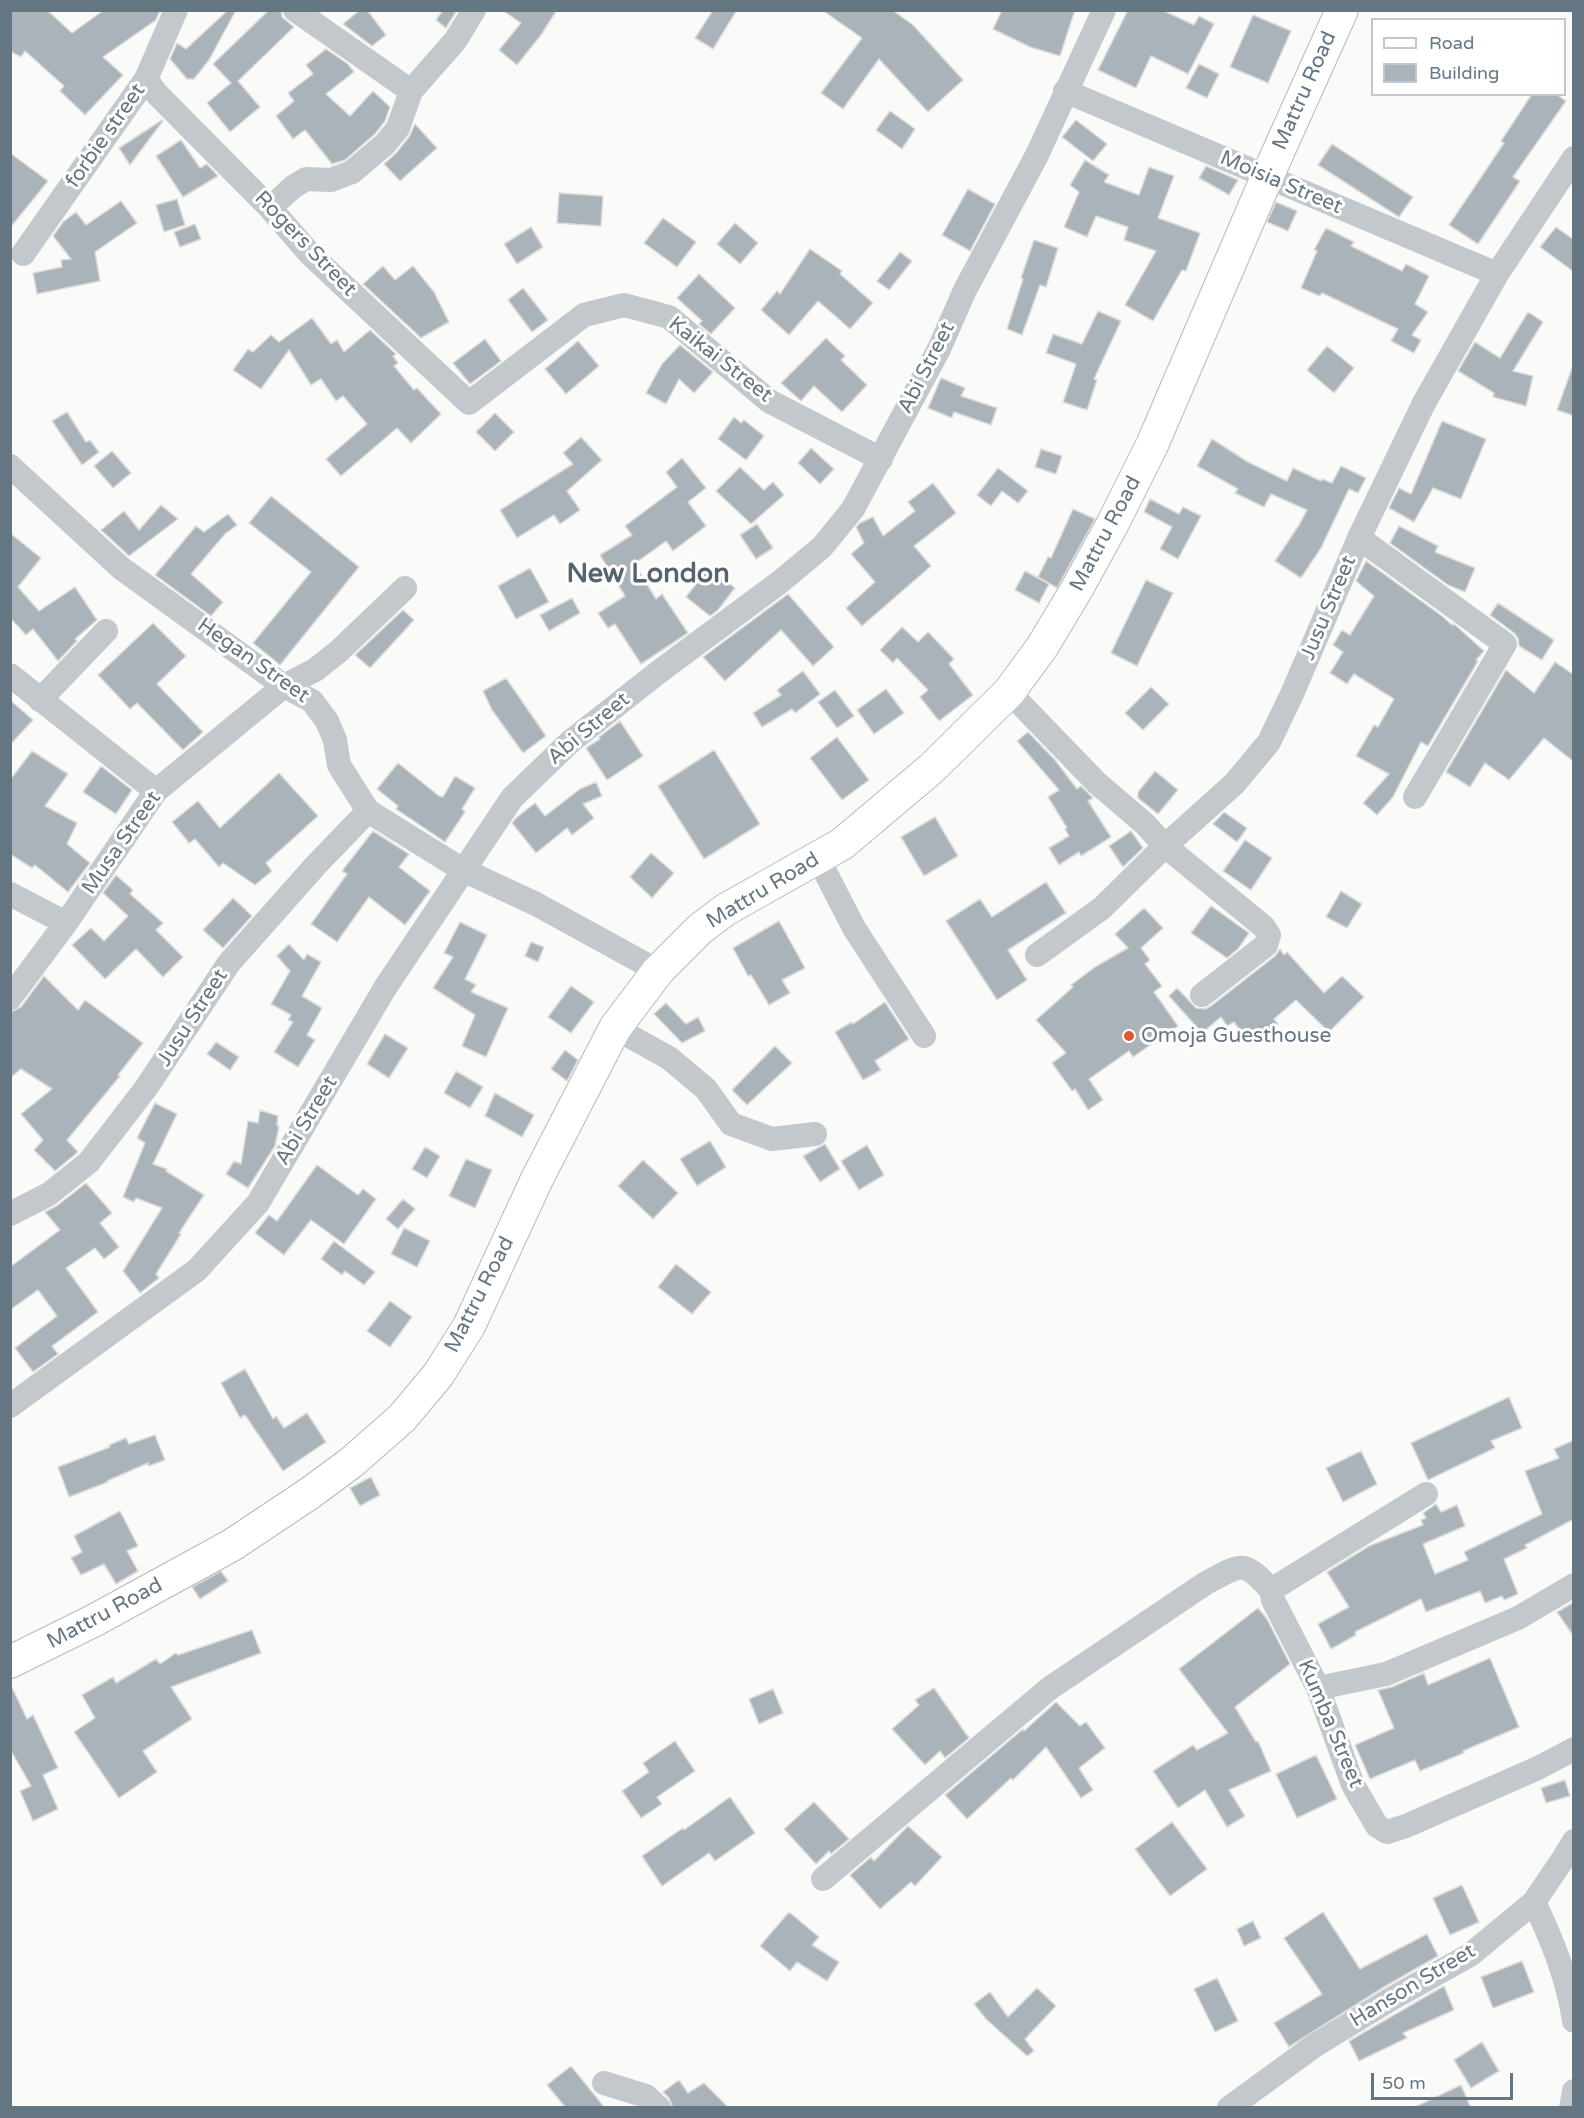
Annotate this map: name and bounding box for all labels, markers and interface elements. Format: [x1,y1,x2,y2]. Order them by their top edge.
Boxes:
legend [1371,18,1566,96]
street label: Mattru Road [1268,28,1342,154]
text: Road [1429,32,1474,54]
text: Building [1429,62,1499,84]
street label: forbie street [61,79,151,193]
street label: Moisia Street [1216,146,1346,220]
street label: Rogers Street [249,186,361,302]
street label: Kaikai Street [663,312,777,408]
street label: Abi Street [893,318,961,418]
street label: Mattru Road [1065,472,1147,596]
street label: Jusu Street [1296,552,1362,664]
district label: New London [566,559,730,591]
street label: Hegan Street [192,613,314,709]
street label: Abi Street [543,687,635,771]
street label: Musa Street [77,787,167,899]
street label: Mattru Road [702,848,824,934]
street label: Jusu Street [152,965,234,1071]
place label: Omoja Guesthouse [1141,1023,1331,1049]
marker: Omoja Guesthouse [1122,1029,1136,1043]
street label: Abi Street [271,1072,343,1170]
street label: Mattru Road [440,1233,520,1357]
street label: Mattru Road [43,1573,167,1655]
street label: Kumba Street [1292,1656,1368,1792]
street label: Hanson Street [1346,1939,1480,2033]
scale bar [1374,2061,1516,2099]
text: 50 m [1382,2072,1426,2094]

